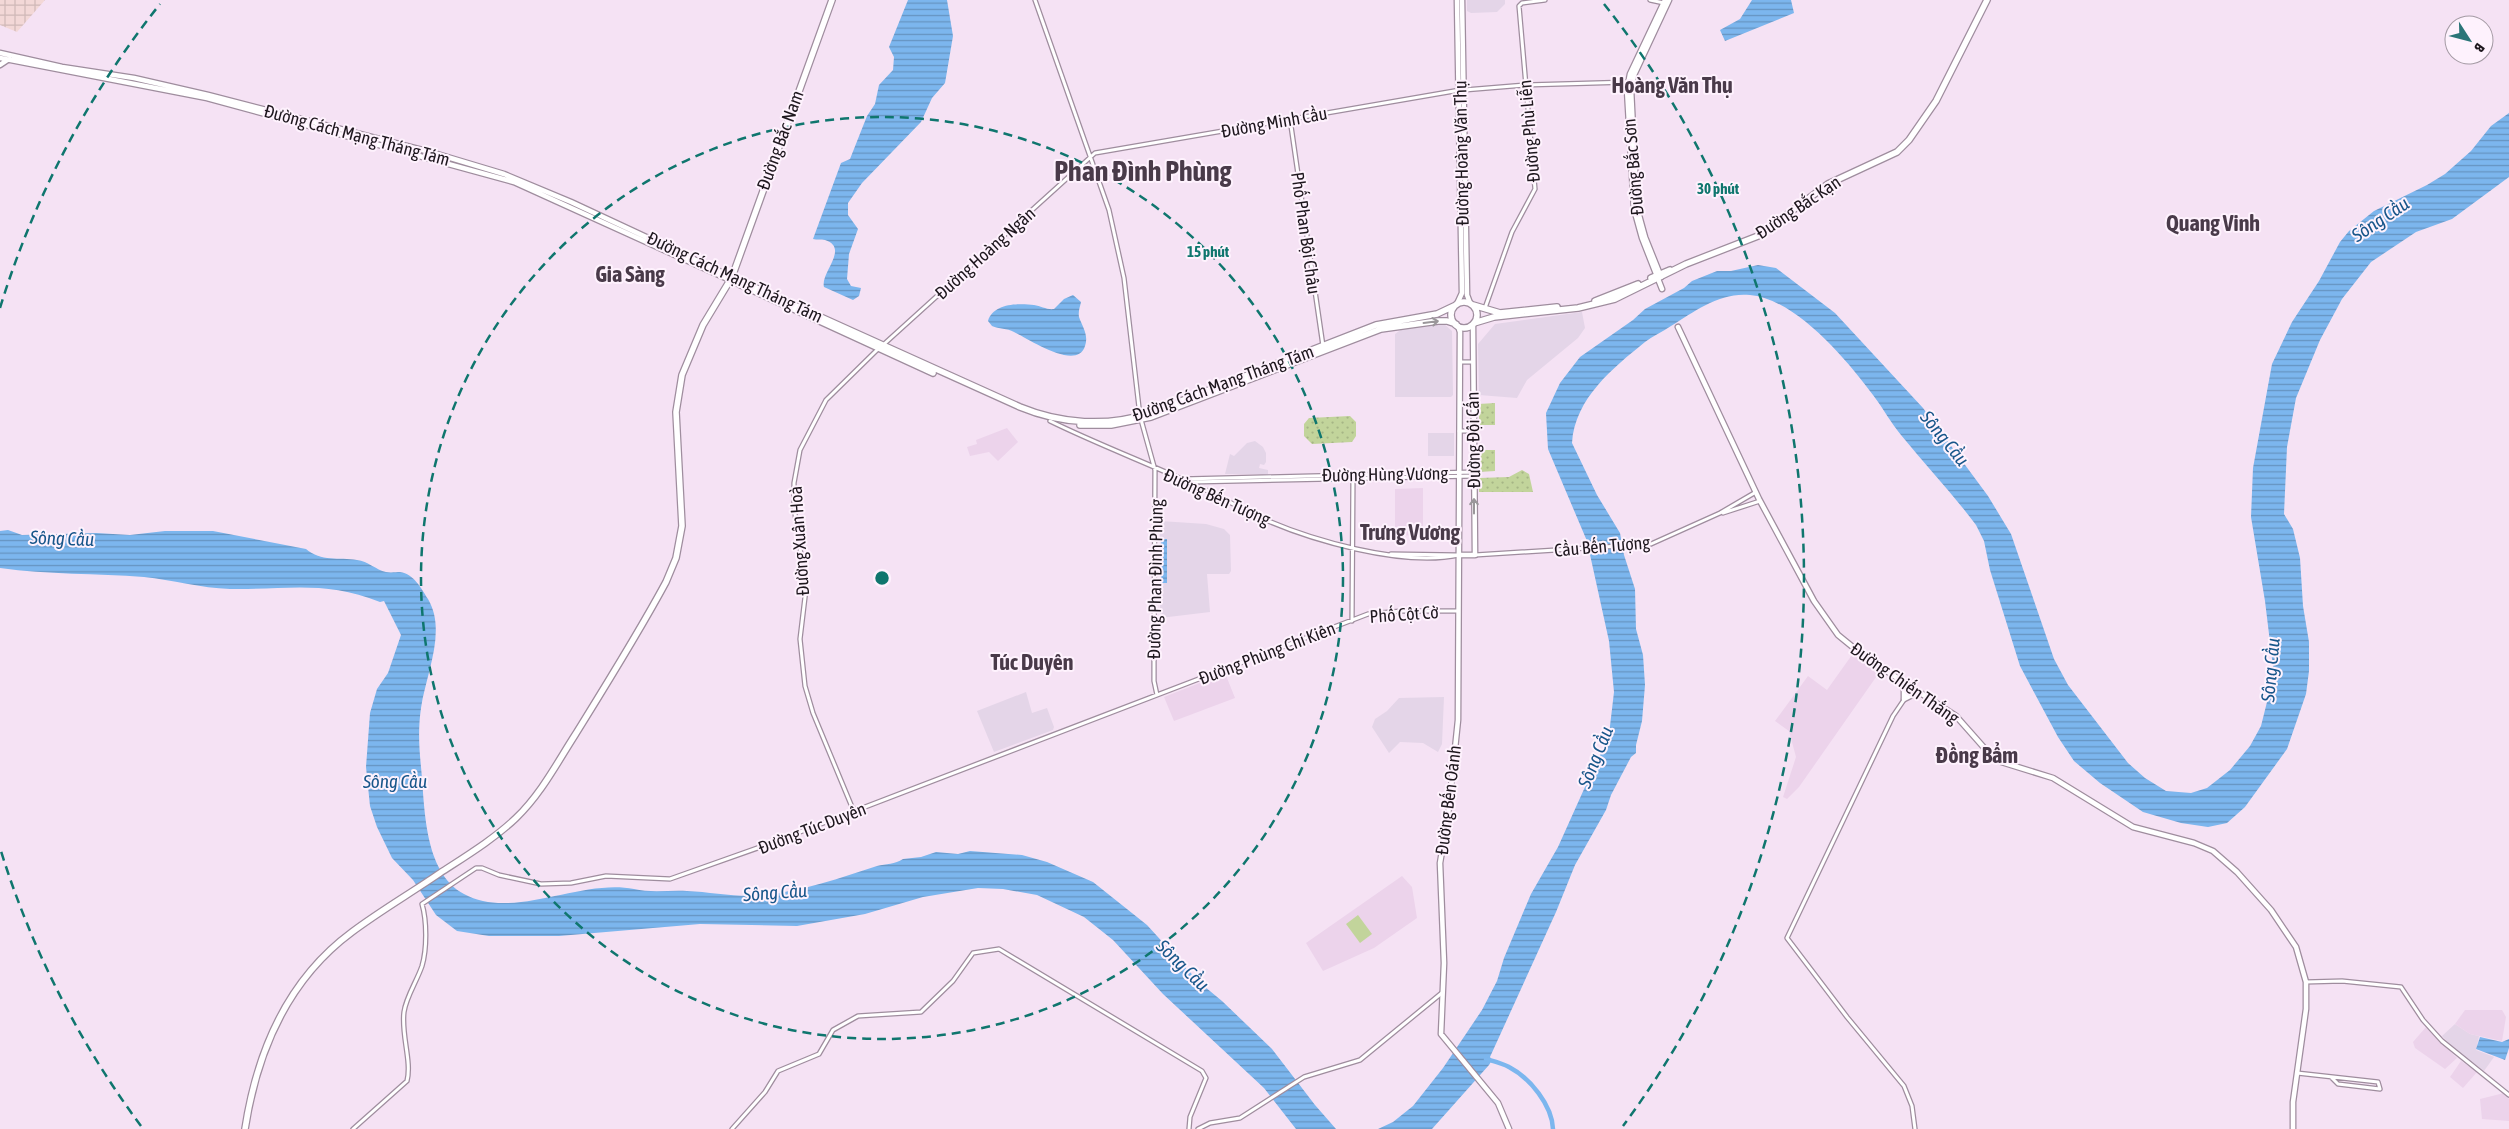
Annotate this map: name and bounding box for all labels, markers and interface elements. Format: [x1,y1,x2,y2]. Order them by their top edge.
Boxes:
north arrow [2444,15,2494,65]
text: B [2471,40,2488,55]
district label: Hoàng Văn Thụ [1611,72,1733,98]
street label: Đường Phù Liễn [1514,79,1544,183]
street label: Đường Hoàng Văn Thụ [1449,80,1473,226]
street label: Đường Bắc Nam [752,87,808,193]
street label: Đường Cách Mạng Tháng Tám [262,100,452,170]
street label: Đường Minh Cầu [1219,101,1329,142]
street label: Đường Bắc Sơn [1618,118,1648,216]
district label: Phan Đình Phùng [1054,155,1233,187]
street label: Phố Phan Bội Châu [1287,170,1326,295]
street label: Đường Bắc Kạn [1752,171,1844,243]
text: 30 phút [1697,180,1740,197]
water label: Sông Cầu [2346,192,2413,247]
street label: Đường Hoàng Ngân [931,203,1039,303]
district label: Quang Vinh [2166,210,2260,236]
street label: Đường Cách Mạng Tháng Tám [644,227,826,327]
text: 15 phút [1187,243,1230,260]
district label: Gia Sàng [595,261,665,287]
one-way arrow [1423,317,1439,327]
street label: Đường Cách Mạng Tháng Tám [1129,340,1317,426]
street label: Đường Đội Cấn [1461,392,1484,488]
water label: Sông Cầu [1916,405,1974,470]
street label: Đường Hùng Vương [1322,462,1449,486]
street label: Đường Bến Tượng [1160,463,1274,530]
street label: Đường Xuân Hoà [785,485,813,597]
one-way arrow [1469,498,1479,514]
street label: Đường Phan Đình Phùng [1143,499,1167,659]
district label: Trưng Vương [1360,519,1461,545]
water label: Sông Cầu [29,526,94,550]
street label: Cầu Bến Tượng [1553,530,1651,561]
centre of rings [873,569,891,587]
street label: Phố Cột Cờ [1369,600,1440,627]
street label: Đường Phùng Chí Kiên [1196,617,1338,689]
street label: Đường Chiến Thắng [1847,637,1964,728]
water label: Sông Cầu [2256,637,2284,704]
district label: Túc Duyên [991,649,1073,675]
water label: Sông Cầu [1572,723,1617,792]
district label: Đồng Bẩm [1936,741,2018,768]
street label: Đường Bến Oánh [1430,744,1465,856]
water label: Sông Cầu [362,770,427,792]
street label: Đường Túc Duyên [755,798,869,858]
water label: Sông Cầu [741,879,808,905]
water label: Sông Cầu [1152,934,1214,995]

